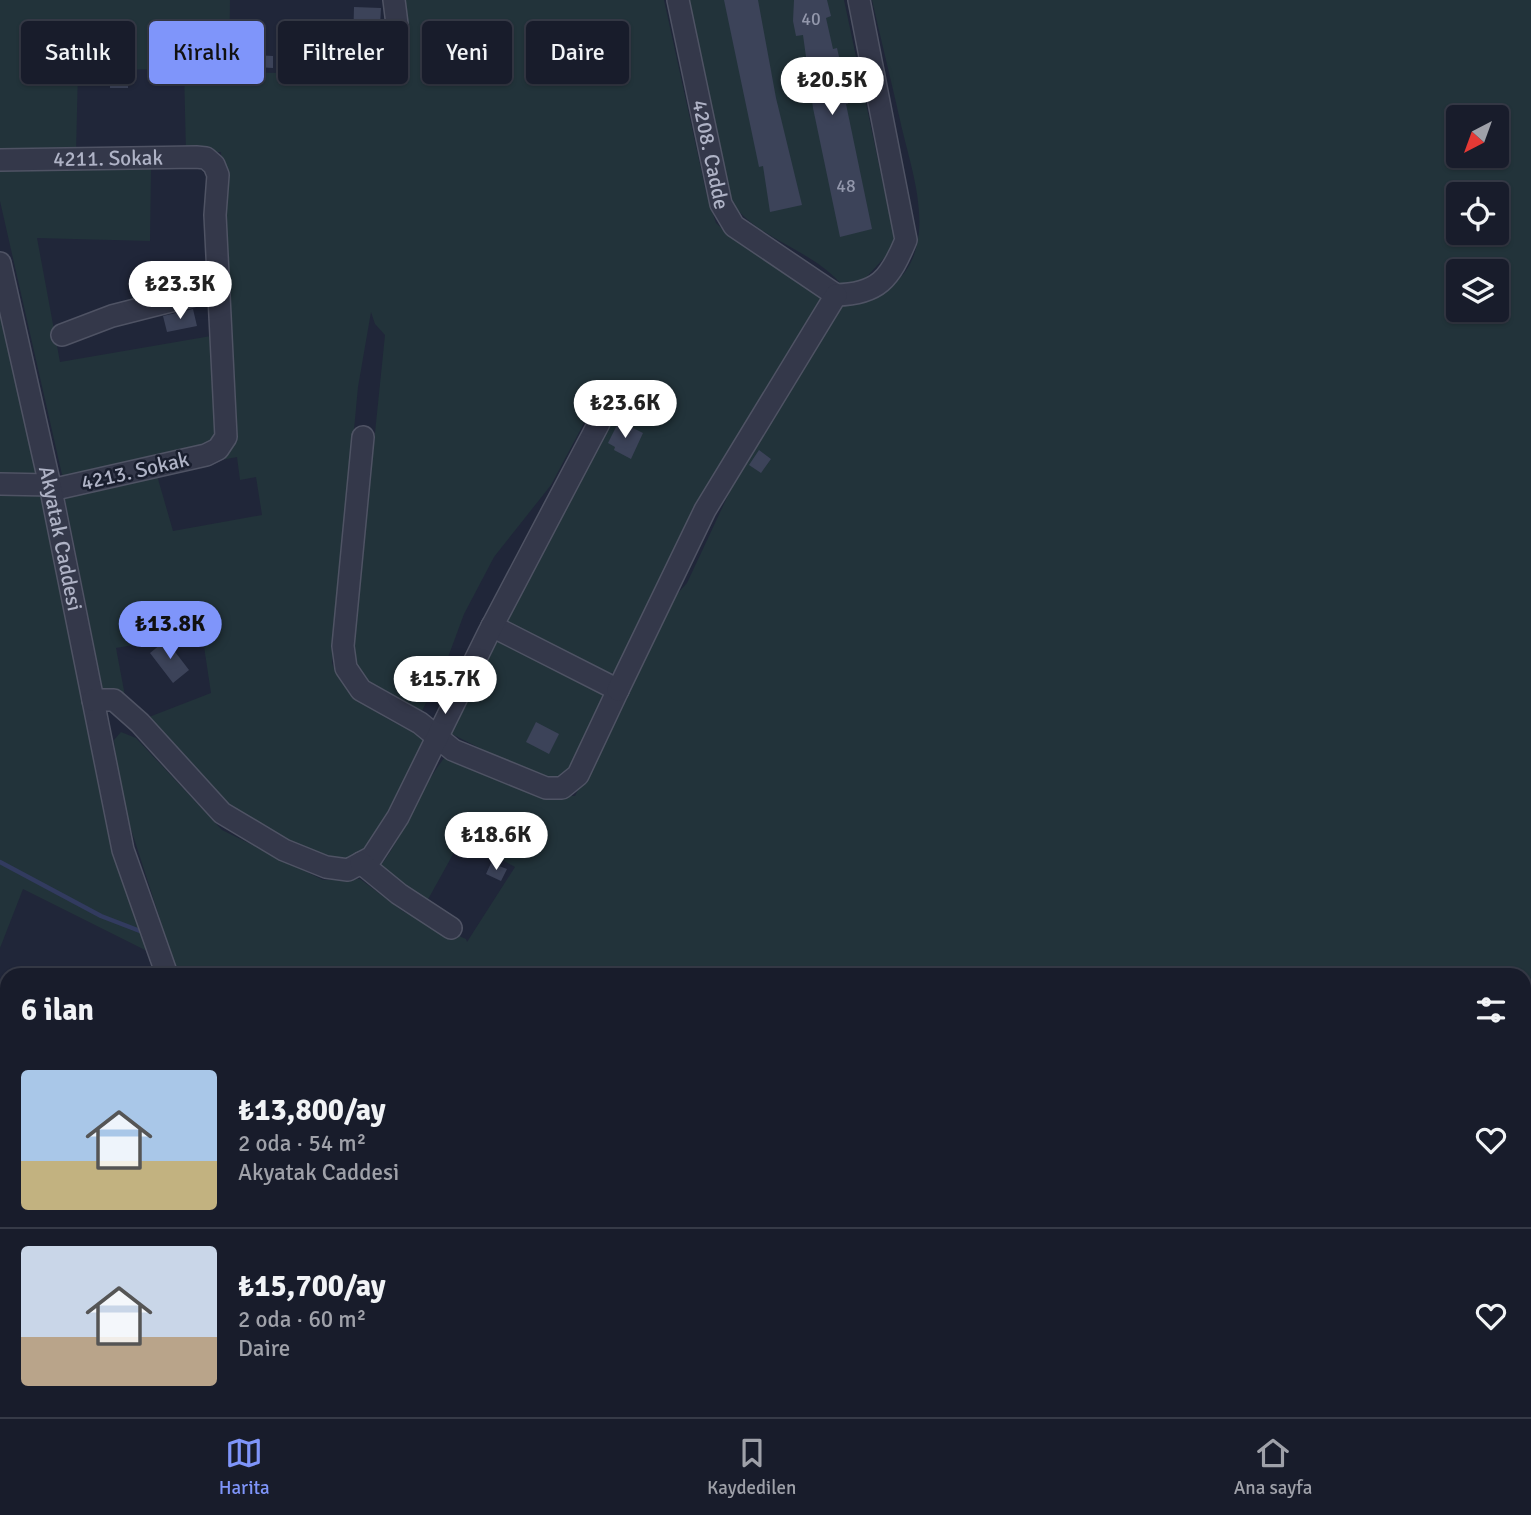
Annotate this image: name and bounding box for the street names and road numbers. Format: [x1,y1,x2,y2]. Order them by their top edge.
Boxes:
street label: 4208. Cadde [686,97,735,212]
street label: 4211. Sokak [53,145,164,172]
street label: 4213. Sokak [79,446,192,496]
street label: Akyatak Caddesi [33,463,88,613]

